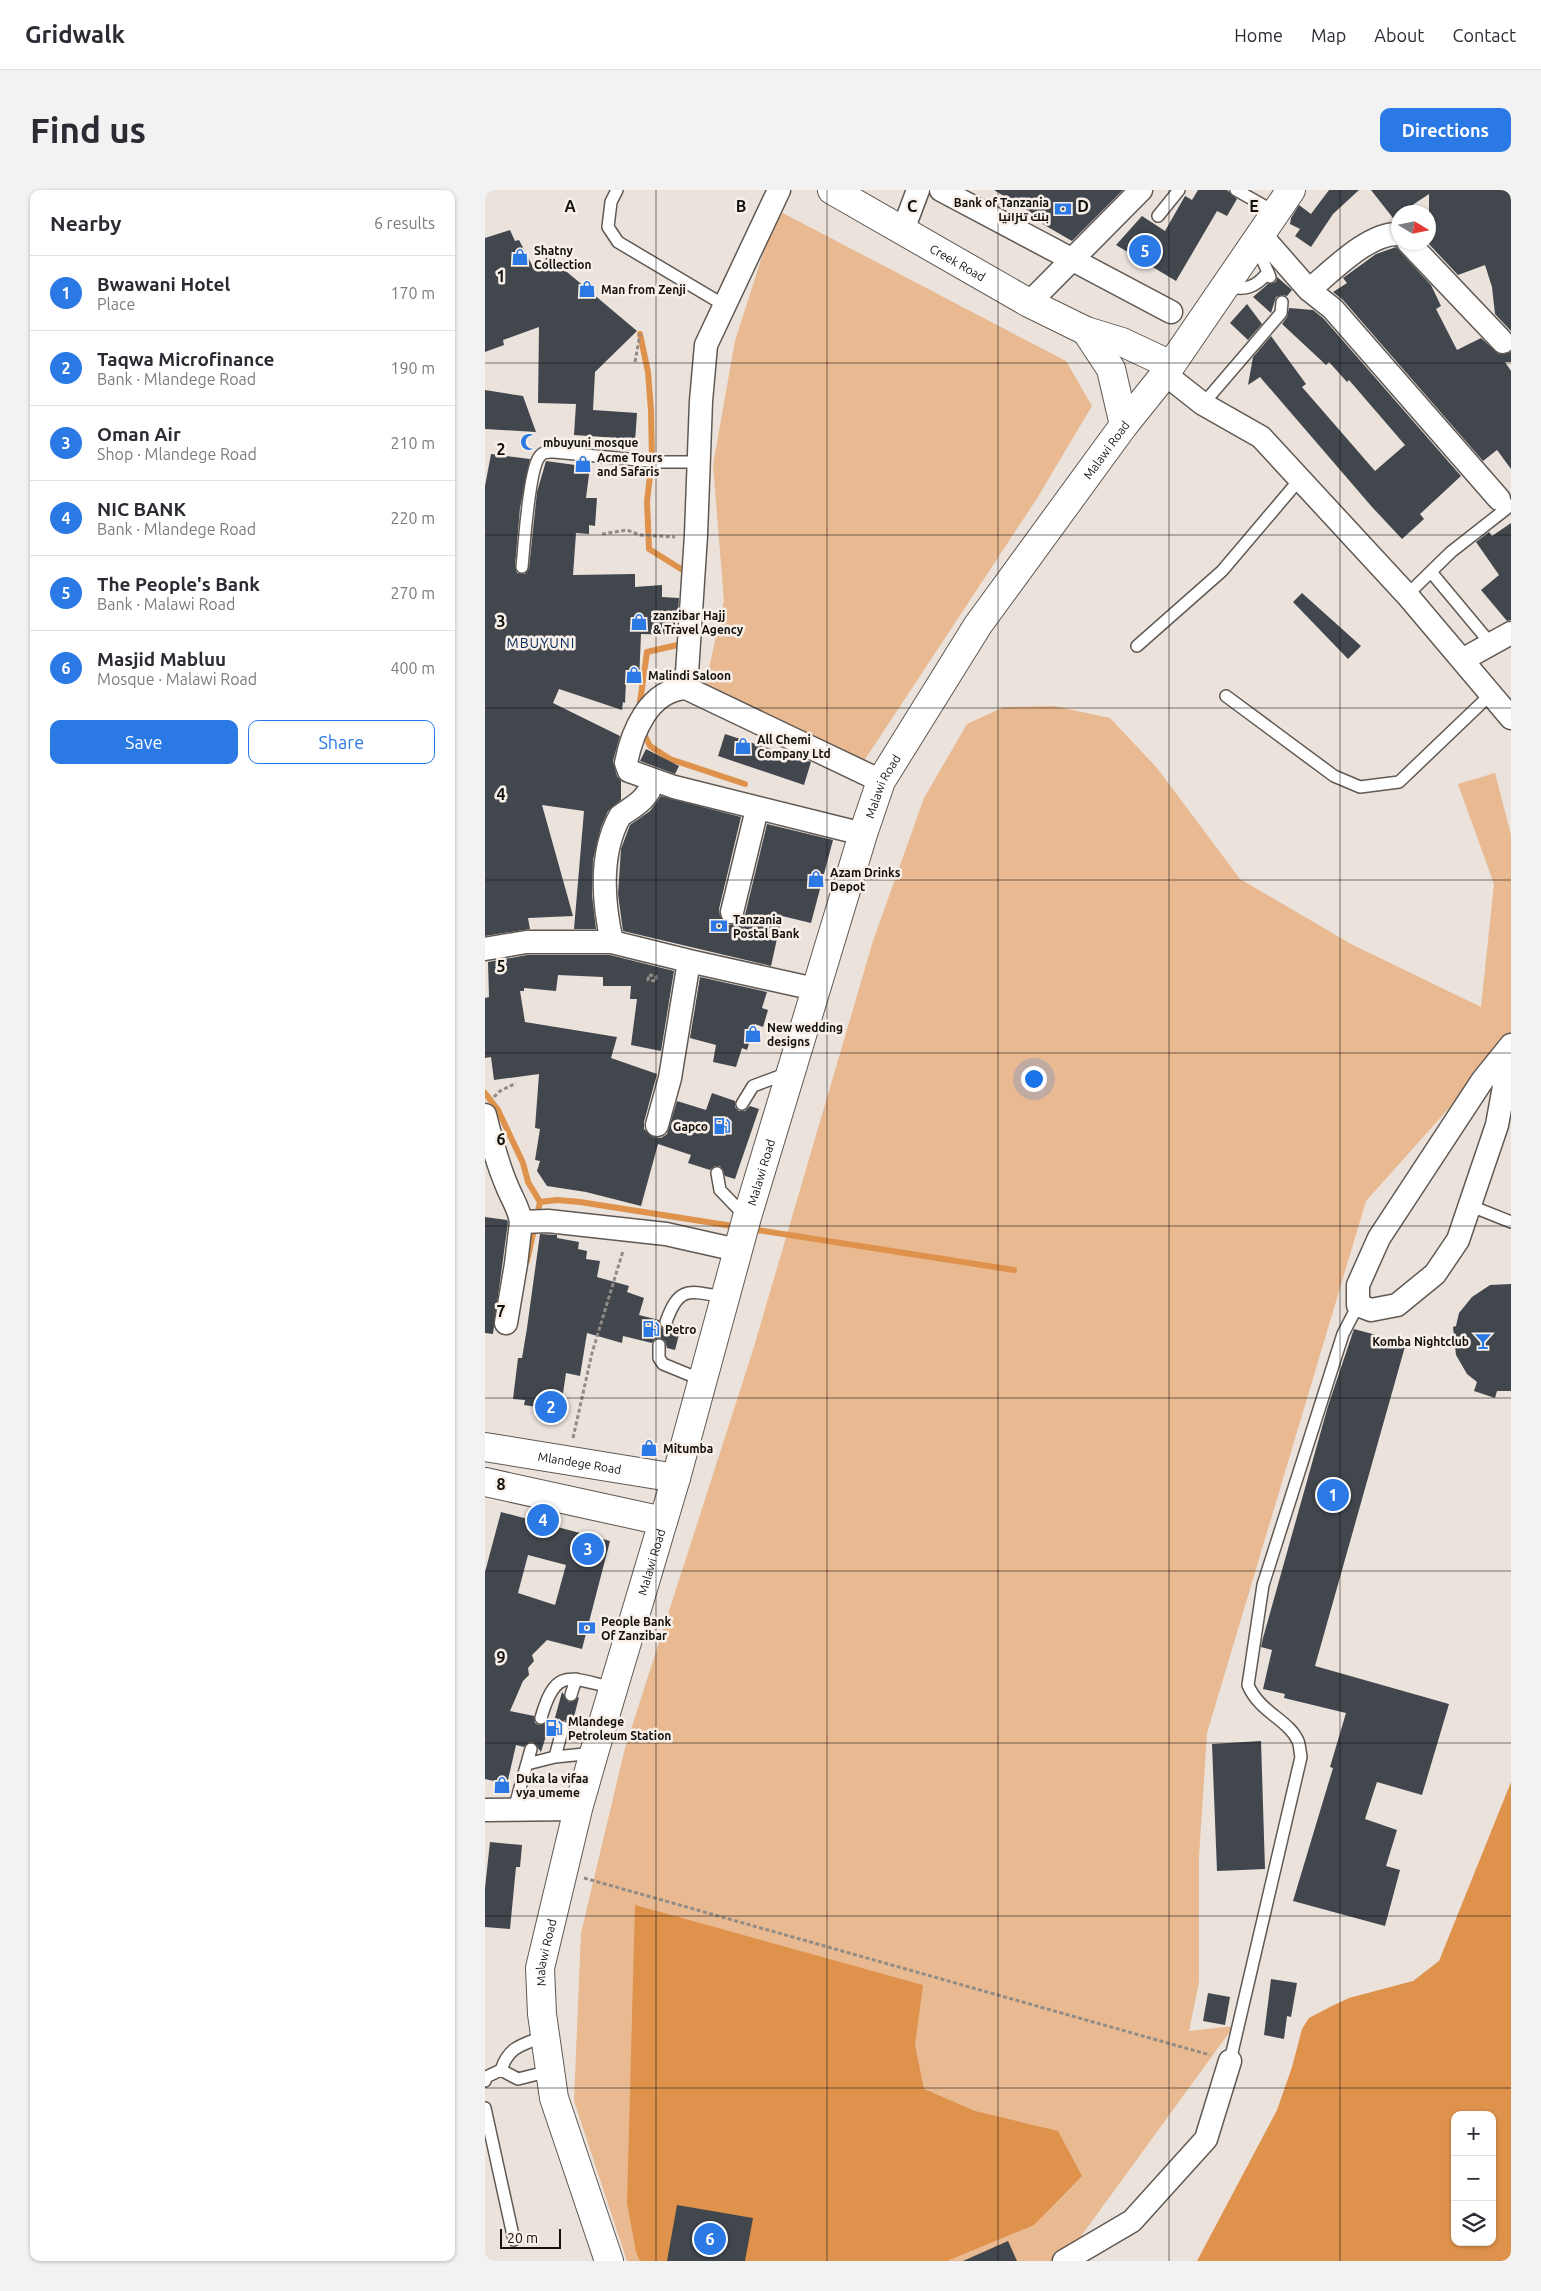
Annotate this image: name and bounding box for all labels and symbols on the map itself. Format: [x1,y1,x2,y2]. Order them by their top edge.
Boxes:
place label: Bank of Tanzania بنك تنزانيا [954,196,1049,225]
text: A [564,197,576,215]
text: B [736,197,746,215]
text: C [907,197,917,215]
text: D [1077,197,1089,215]
text: E [1249,197,1259,215]
bank icon: Bank of Tanzania بنك تنزانيا [1053,199,1073,219]
north arrow [1391,205,1436,250]
pin: 5 [1129,232,1161,270]
street label: Creek Road [928,241,988,283]
place label: Shatny Collection [534,244,592,271]
shop icon: Shatny Collection [510,247,530,267]
text: 1 [496,267,506,285]
shop icon: Man from Zenji [577,279,597,299]
place label: Man from Zenji [601,283,686,296]
street label: Malawi Road [1081,418,1131,481]
mosque icon: mbuyuni mosque [519,432,539,452]
place label: mbuyuni mosque [543,436,638,449]
text: 2 [496,440,506,458]
place label: Acme Tours and Safaris [597,451,663,478]
shop icon: Acme Tours and Safaris [573,454,593,474]
place label: zanzibar Hajj & Travel Agency [653,609,744,636]
text: 3 [496,612,506,630]
shop icon: zanzibar Hajj & Travel Agency [629,612,649,632]
district label: MBUYUNI [507,635,575,651]
shop icon: Malindi Saloon [624,665,644,685]
place label: Malindi Saloon [648,669,731,682]
place label: All Chemi Company Ltd [757,733,831,760]
shop icon: All Chemi Company Ltd [733,736,753,756]
street label: Malawi Road [862,752,902,820]
text: 4 [496,785,506,803]
place label: Azam Drinks Depot [830,866,901,893]
shop icon: Azam Drinks Depot [806,869,826,889]
place label: Tanzania Postal Bank [733,913,800,940]
bank icon: Tanzania Postal Bank [709,916,729,936]
text: 5 [496,957,506,975]
place label: New wedding designs [767,1021,843,1048]
shop icon: New wedding designs [743,1024,763,1044]
your location [1021,1066,1047,1092]
fuel station icon: Gapco [712,1116,732,1136]
place label: Gapco [673,1120,708,1133]
text: 6 [496,1130,506,1148]
street label: Malawi Road [744,1137,777,1207]
text: 7 [496,1302,506,1320]
fuel station icon: Petro [641,1319,661,1339]
place label: Petro [665,1323,697,1336]
bar icon: Komba Nightclub [1473,1331,1493,1351]
place label: Komba Nightclub [1372,1335,1469,1348]
pin: 2 [535,1388,567,1426]
shop icon: Mitumba [639,1438,659,1458]
place label: Mitumba [663,1442,713,1455]
street label: Mlandege Road [537,1449,622,1476]
text: 8 [496,1475,506,1493]
pin: 1 [1317,1476,1349,1514]
pin: 4 [527,1501,559,1539]
street label: Malawi Road [635,1527,667,1597]
pin: 3 [572,1530,604,1568]
place label: People Bank Of Zanzibar [601,1615,672,1642]
bank icon: People Bank Of Zanzibar [577,1618,597,1638]
text: 9 [496,1648,506,1666]
place label: Mlandege Petroleum Station [568,1715,671,1742]
fuel station icon: Mlandege Petroleum Station [544,1718,564,1738]
place label: Duka la vifaa vya umeme [516,1772,589,1799]
shop icon: Duka la vifaa vya umeme [492,1775,512,1795]
street label: Malawi Road [533,1917,558,1986]
pin: 6 [694,2220,726,2258]
scale bar [500,2226,561,2249]

